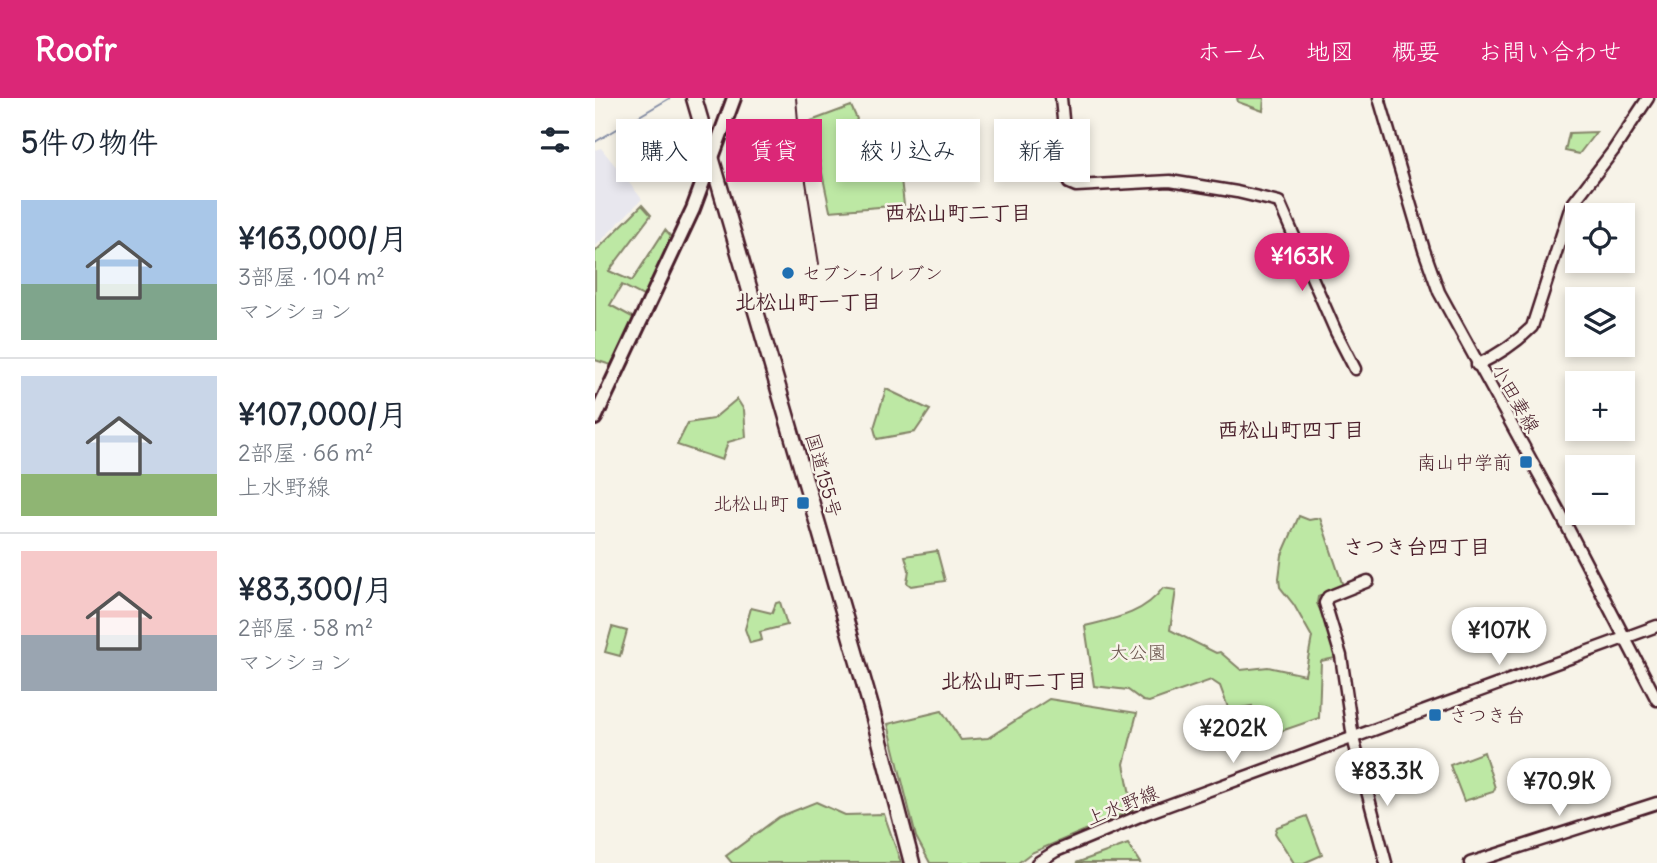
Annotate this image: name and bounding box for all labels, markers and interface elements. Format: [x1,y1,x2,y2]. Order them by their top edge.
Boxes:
text: Roofr [35,28,117,70]
text: ホーム [1197,36,1268,66]
text: 地図 [1306,36,1354,66]
text: 概要 [1392,36,1440,66]
text: お問い合わせ [1478,36,1622,66]
chip: 購入 [616,119,712,182]
chip: 賃貸 [726,119,822,182]
chip: 絞り込み [836,119,980,182]
chip: 新着 [994,119,1090,182]
icon: filters [536,121,574,159]
text: 5件の物件 [21,123,158,161]
district label: 西松山町二丁目 [885,199,1032,226]
map controls [1565,203,1635,525]
button: locate [1565,203,1635,273]
text: ¥163,000/月 [238,219,408,257]
icon: home [77,228,161,312]
pin: ¥163K [1253,234,1351,293]
text: ¥163K [1270,241,1334,270]
place label: セブン-イレブン [802,261,943,285]
text: 3部屋 · 104 m² [238,262,385,291]
marker: セブン-イレブン [780,265,796,281]
button: layers [1565,287,1635,357]
district label: 北松山町一丁目 [735,288,882,315]
text: マンション [238,296,352,325]
street label: 小田妻線 [1487,359,1545,437]
button: + [1565,371,1635,441]
text: ¥107,000/月 [238,395,408,433]
icon: home [77,404,161,488]
district label: 西松山町四丁目 [1218,416,1365,443]
street label: 国道155号 [801,430,847,520]
text: 2部屋 · 66 m² [238,438,373,467]
place label: 南山中学前 [1417,450,1512,474]
marker: 南山中学前 [1518,454,1534,470]
button: − [1565,455,1635,525]
text: 上水野線 [238,472,330,501]
place label: 北松山町 [713,491,789,515]
marker: 北松山町 [795,495,811,511]
district label: さつき台四丁目 [1344,533,1491,560]
text: ¥83,300/月 [238,570,393,608]
icon: home [77,579,161,663]
pin: ¥107K [1450,608,1548,667]
text: 2部屋 · 58 m² [238,613,373,642]
text: ¥107K [1468,615,1530,644]
park label: 大公園 [1109,640,1167,664]
text: マンション [238,647,352,676]
district label: 北松山町二丁目 [941,667,1088,694]
place label: さつき台 [1449,703,1525,727]
pin: ¥202K [1184,706,1282,765]
marker: さつき台 [1427,707,1443,723]
text: ¥202K [1199,713,1267,742]
pin: ¥83.3K [1330,748,1444,808]
text: ¥83.3K [1351,756,1423,785]
pin: ¥70.9K [1502,758,1616,818]
text: ¥70.9K [1523,766,1595,795]
street label: 上水野線 [1082,780,1162,830]

